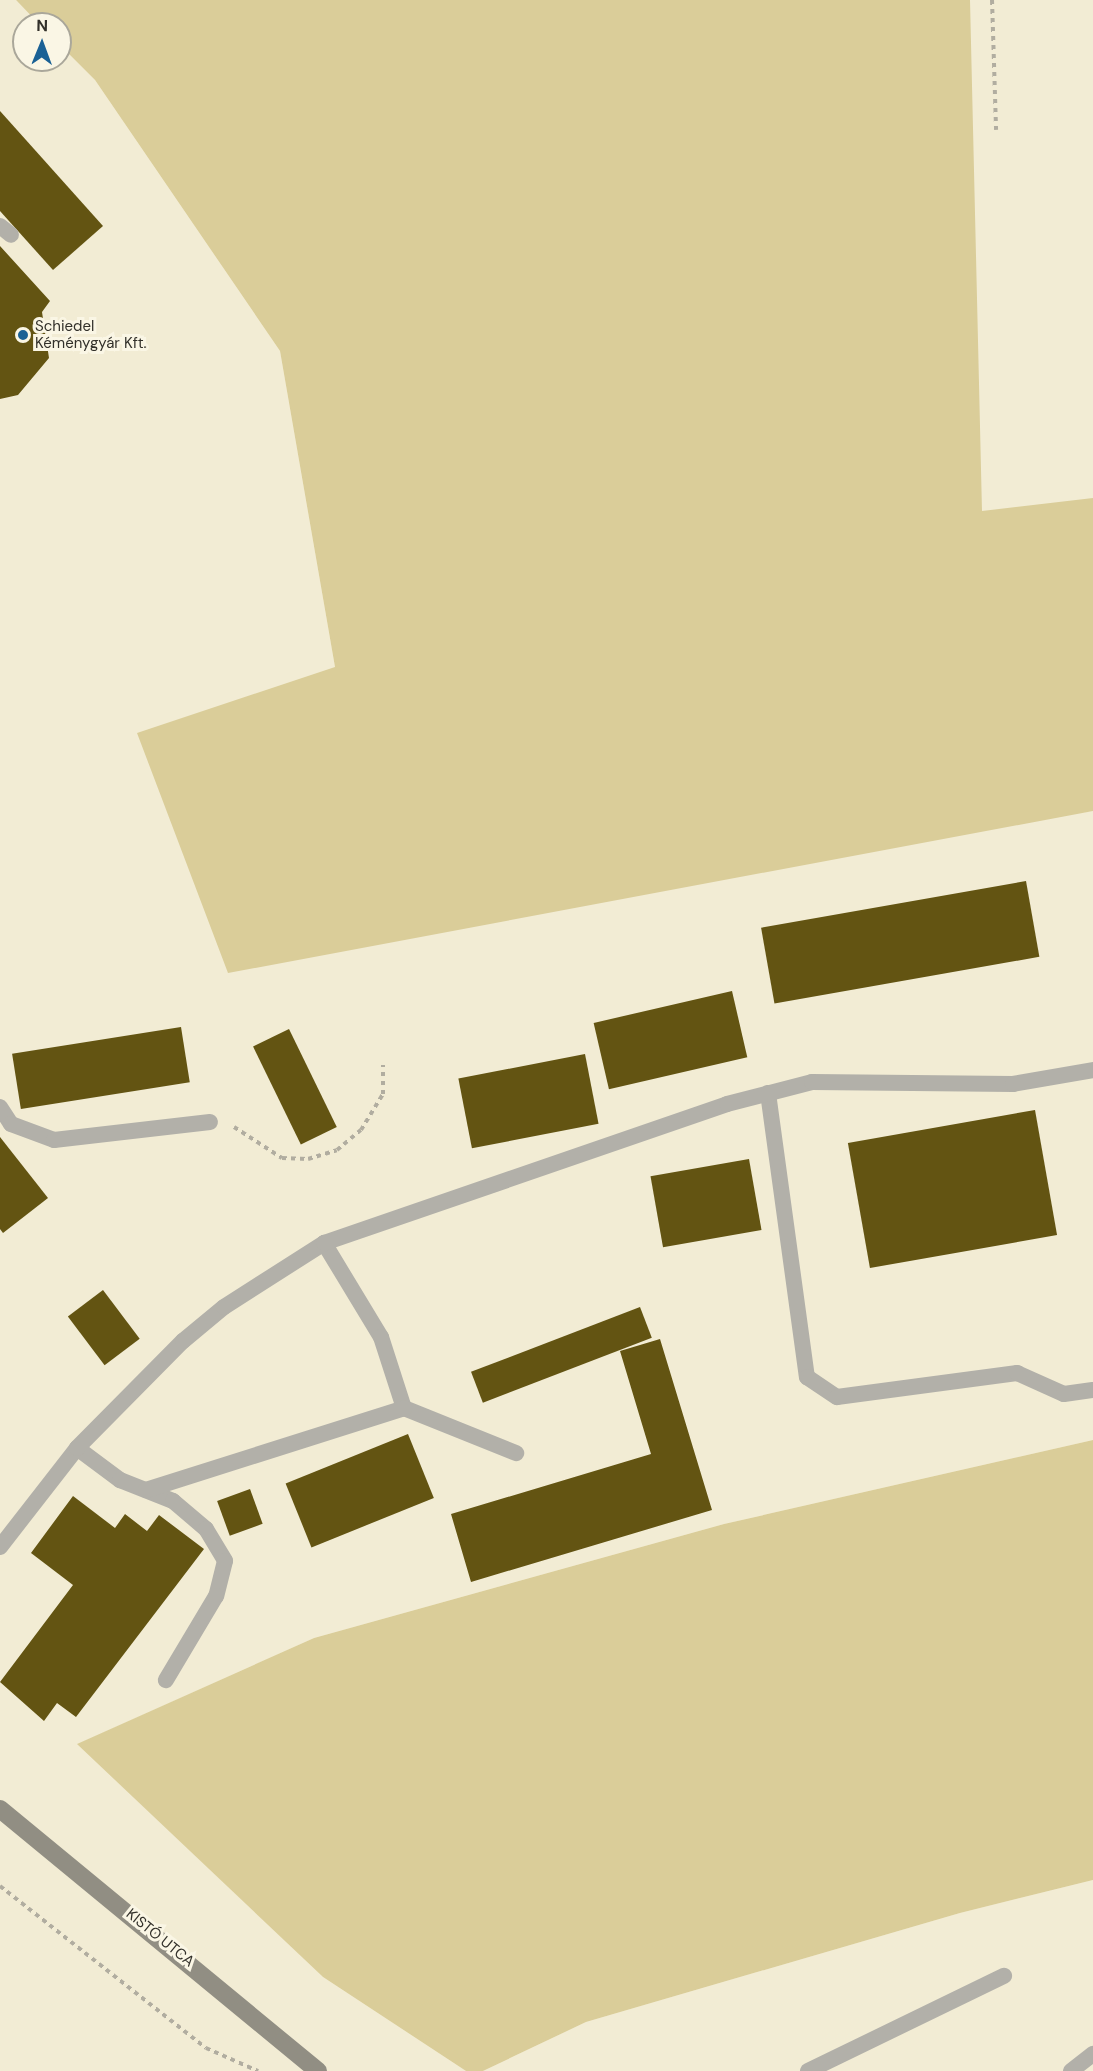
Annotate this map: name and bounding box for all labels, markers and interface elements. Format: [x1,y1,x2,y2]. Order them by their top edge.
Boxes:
north arrow [12,12,72,72]
text: N [36,15,48,36]
place label: Schiedel Kéménygyár Kft. [35,317,147,352]
marker: Schiedel Kéménygyár Kft. [16,328,30,342]
street label: KISTÓ UTCA [122,1905,198,1971]

